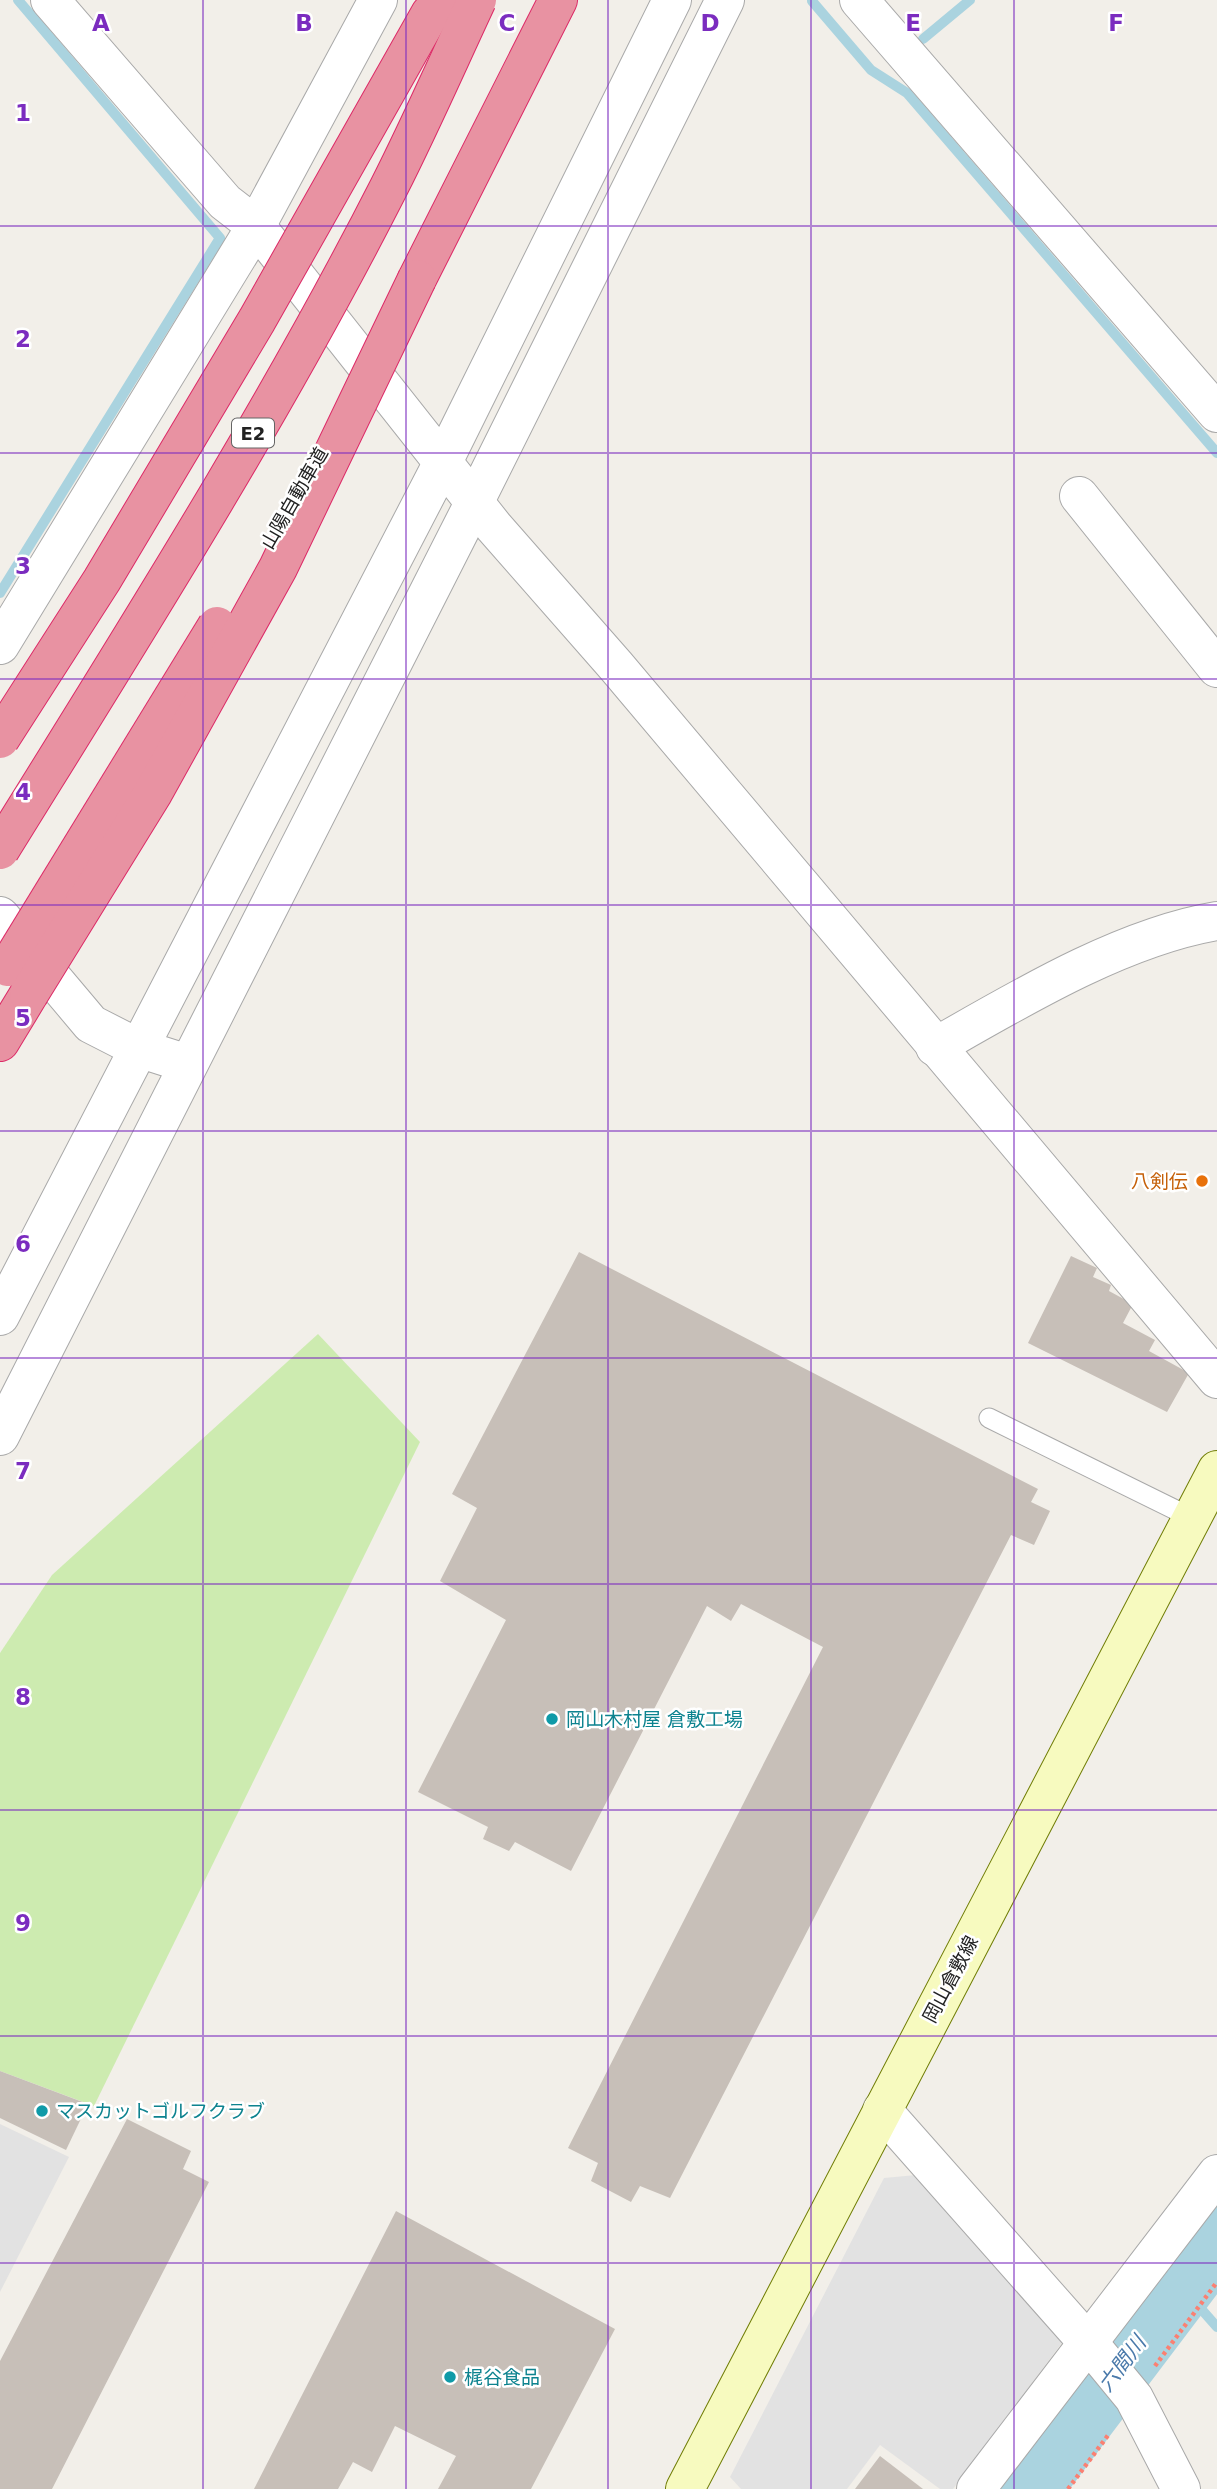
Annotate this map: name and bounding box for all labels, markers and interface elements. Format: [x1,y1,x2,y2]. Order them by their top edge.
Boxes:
text: A [92,10,110,36]
text: B [295,10,313,36]
text: C [499,10,515,36]
text: D [700,10,720,36]
text: E [905,10,921,36]
text: F [1108,10,1124,36]
text: 1 [15,100,31,126]
text: 2 [15,326,31,352]
road number: E2 [232,418,274,447]
street label: 山陽自動車道 [256,443,332,553]
text: 3 [15,553,31,579]
text: 4 [15,779,31,805]
text: 5 [15,1005,31,1031]
place label: 八剣伝 [1131,1170,1188,1192]
marker: 八剣伝 [1194,1173,1210,1189]
text: 6 [15,1231,31,1257]
text: 7 [15,1458,31,1484]
text: 8 [15,1684,31,1710]
place label: 岡山木村屋 倉敷工場 [566,1708,743,1730]
marker: 岡山木村屋 倉敷工場 [544,1711,560,1727]
text: 9 [15,1910,31,1936]
street label: 岡山倉敷線 [918,1932,982,2026]
place label: マスカットゴルフクラブ [56,2100,265,2122]
marker: マスカットゴルフクラブ [34,2103,50,2119]
water label: 六間川 [1093,2330,1152,2396]
place label: 梶谷食品 [464,2366,540,2388]
marker: 梶谷食品 [442,2369,458,2385]

